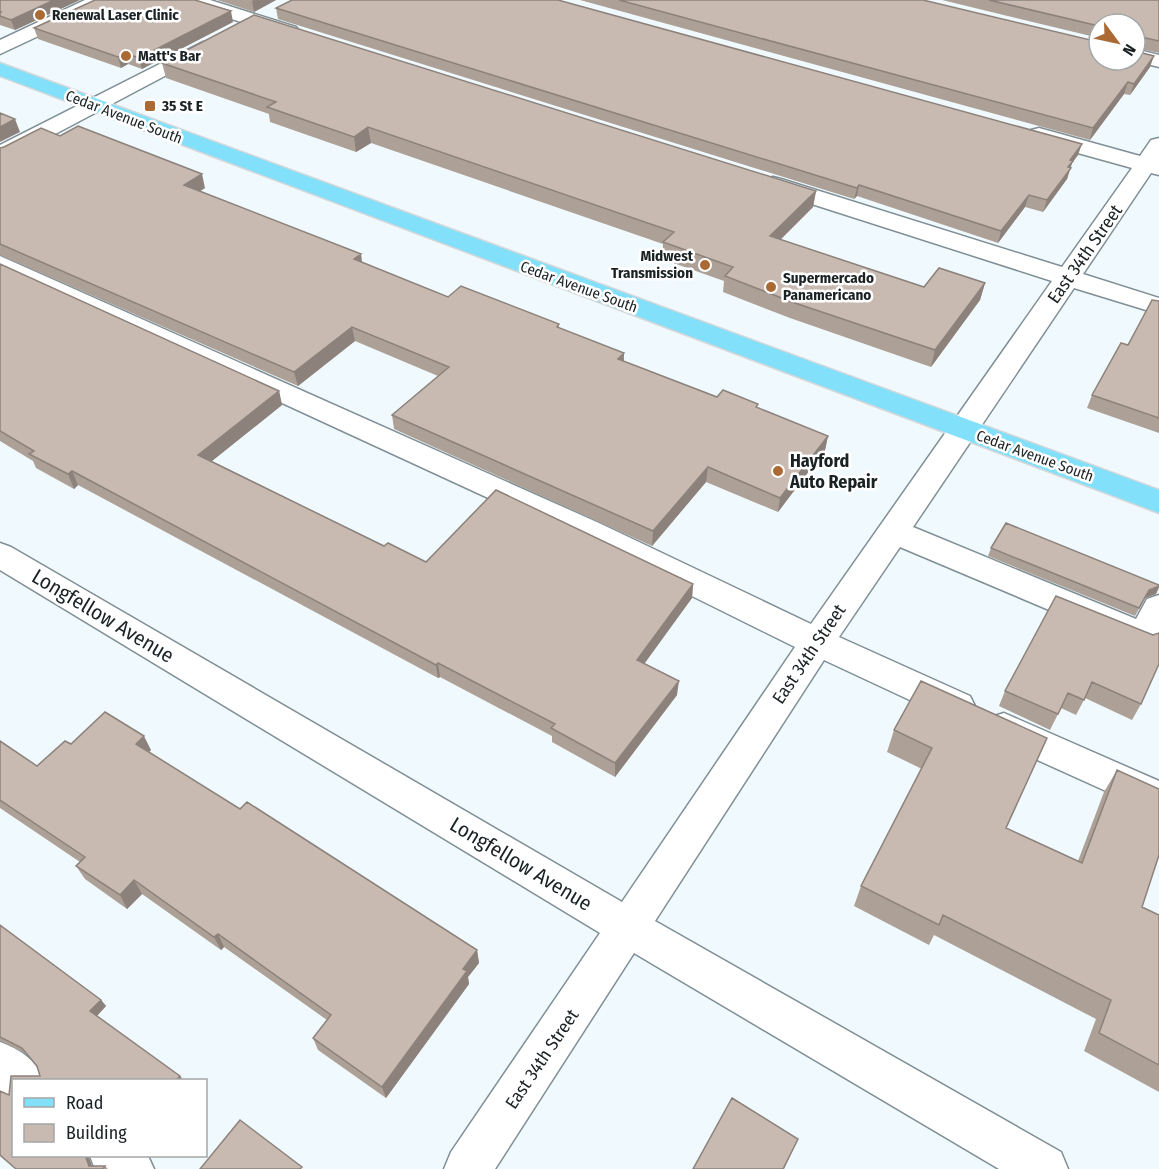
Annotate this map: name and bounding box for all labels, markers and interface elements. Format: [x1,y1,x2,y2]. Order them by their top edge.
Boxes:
place label: Renewal Laser Clinic [52,6,179,24]
marker: Renewal Laser Clinic [33,8,47,22]
north arrow [1087,12,1147,72]
text: N [1119,41,1140,59]
place label: Matt's Bar [138,47,201,65]
marker: Matt's Bar [119,49,133,63]
street label: Cedar Avenue South [63,86,185,148]
place label: 35 St E [161,97,203,115]
marker: 35 St E [143,99,157,113]
street label: East 34th Street [1043,200,1127,308]
place label: Midwest Transmission [611,247,694,282]
street label: Cedar Avenue South [518,257,640,317]
marker: Midwest Transmission [698,258,712,272]
place label: Supermercado Panamericano [783,269,874,304]
marker: Supermercado Panamericano [764,280,778,294]
street label: Cedar Avenue South [974,426,1096,486]
place label: Hayford Auto Repair [789,450,878,493]
marker: Hayford Auto Repair [771,464,785,478]
street label: Longfellow Avenue [27,563,179,669]
street label: East 34th Street [768,600,850,708]
street label: Longfellow Avenue [445,811,597,917]
street label: East 34th Street [501,1005,583,1113]
legend [12,1079,207,1157]
text: Road [66,1092,103,1114]
text: Building [66,1122,127,1144]

